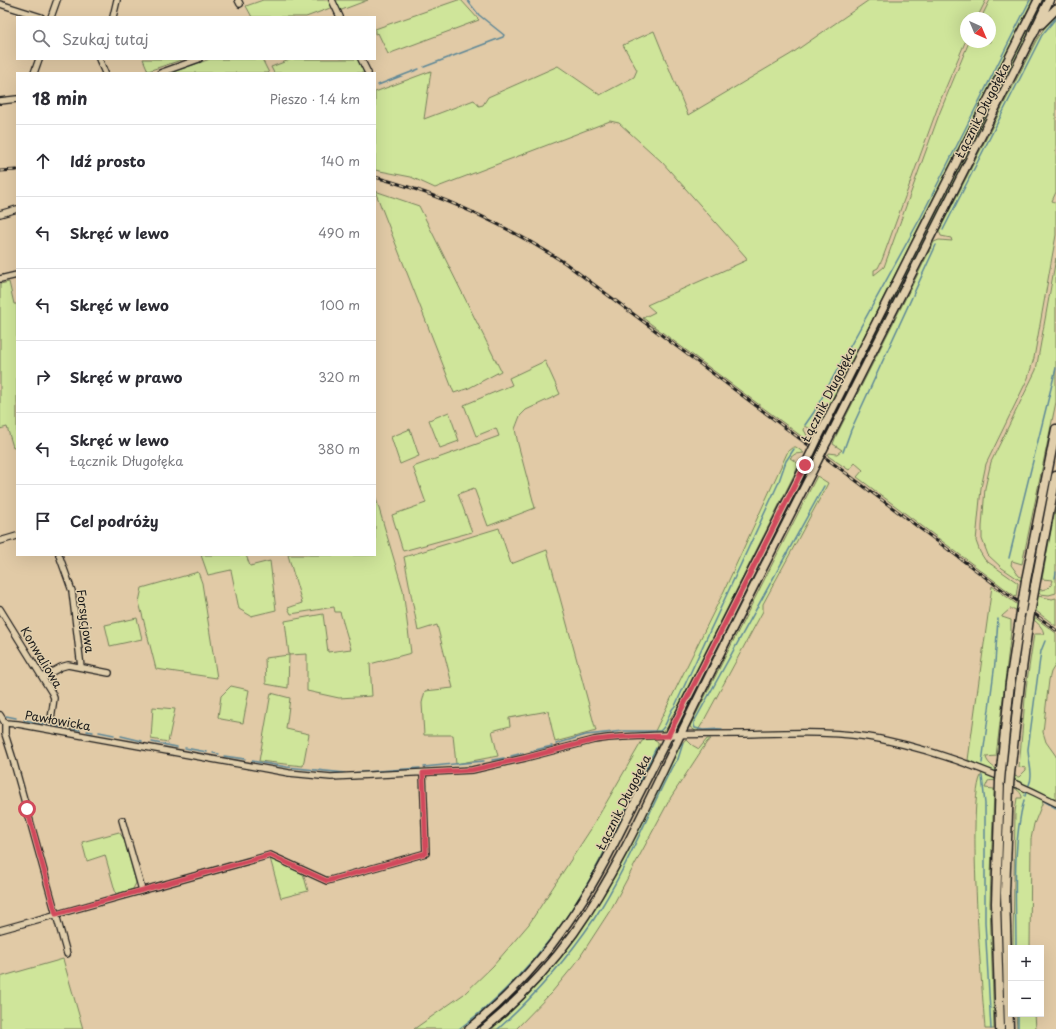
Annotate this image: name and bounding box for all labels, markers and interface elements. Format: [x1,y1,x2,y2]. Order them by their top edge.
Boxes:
north arrow [960,12,996,48]
search box [16,16,376,60]
icon: search [30,27,52,49]
text: Szukaj tutaj [62,27,149,50]
street label: Łącznik Długołęka [950,59,1014,162]
text: 18 min [32,85,88,111]
text: Pieszo · 1.4 km [270,89,360,108]
text: Idź prosto [70,149,145,172]
icon: ahead [32,150,54,172]
text: 140 m [321,151,360,170]
text: Skręć w lewo [70,221,169,244]
icon: left [32,222,54,244]
text: 490 m [318,223,360,242]
text: Skręć w lewo [70,293,169,316]
icon: left [32,294,54,316]
text: 100 m [320,295,360,314]
street label: Łącznik Długołęka [796,343,860,446]
text: Skręć w prawo [70,365,183,388]
icon: right [32,366,54,388]
text: 320 m [318,367,360,386]
text: Skręć w lewo [70,428,169,451]
icon: left [32,438,54,460]
text: 380 m [317,439,360,458]
text: Łącznik Długołęka [70,451,183,470]
route end [796,456,814,474]
text: Cel podróży [70,509,158,532]
icon: arrive [32,510,54,532]
street label: Forsycjowa [73,588,99,654]
street label: Konwaliowa [17,623,68,692]
street label: Pawłowicka [24,705,93,735]
street label: Łącznik Długołęka [591,751,655,854]
route start [18,800,36,818]
map controls [1008,945,1044,1017]
button: + [1008,945,1044,981]
button: − [1008,981,1044,1017]

